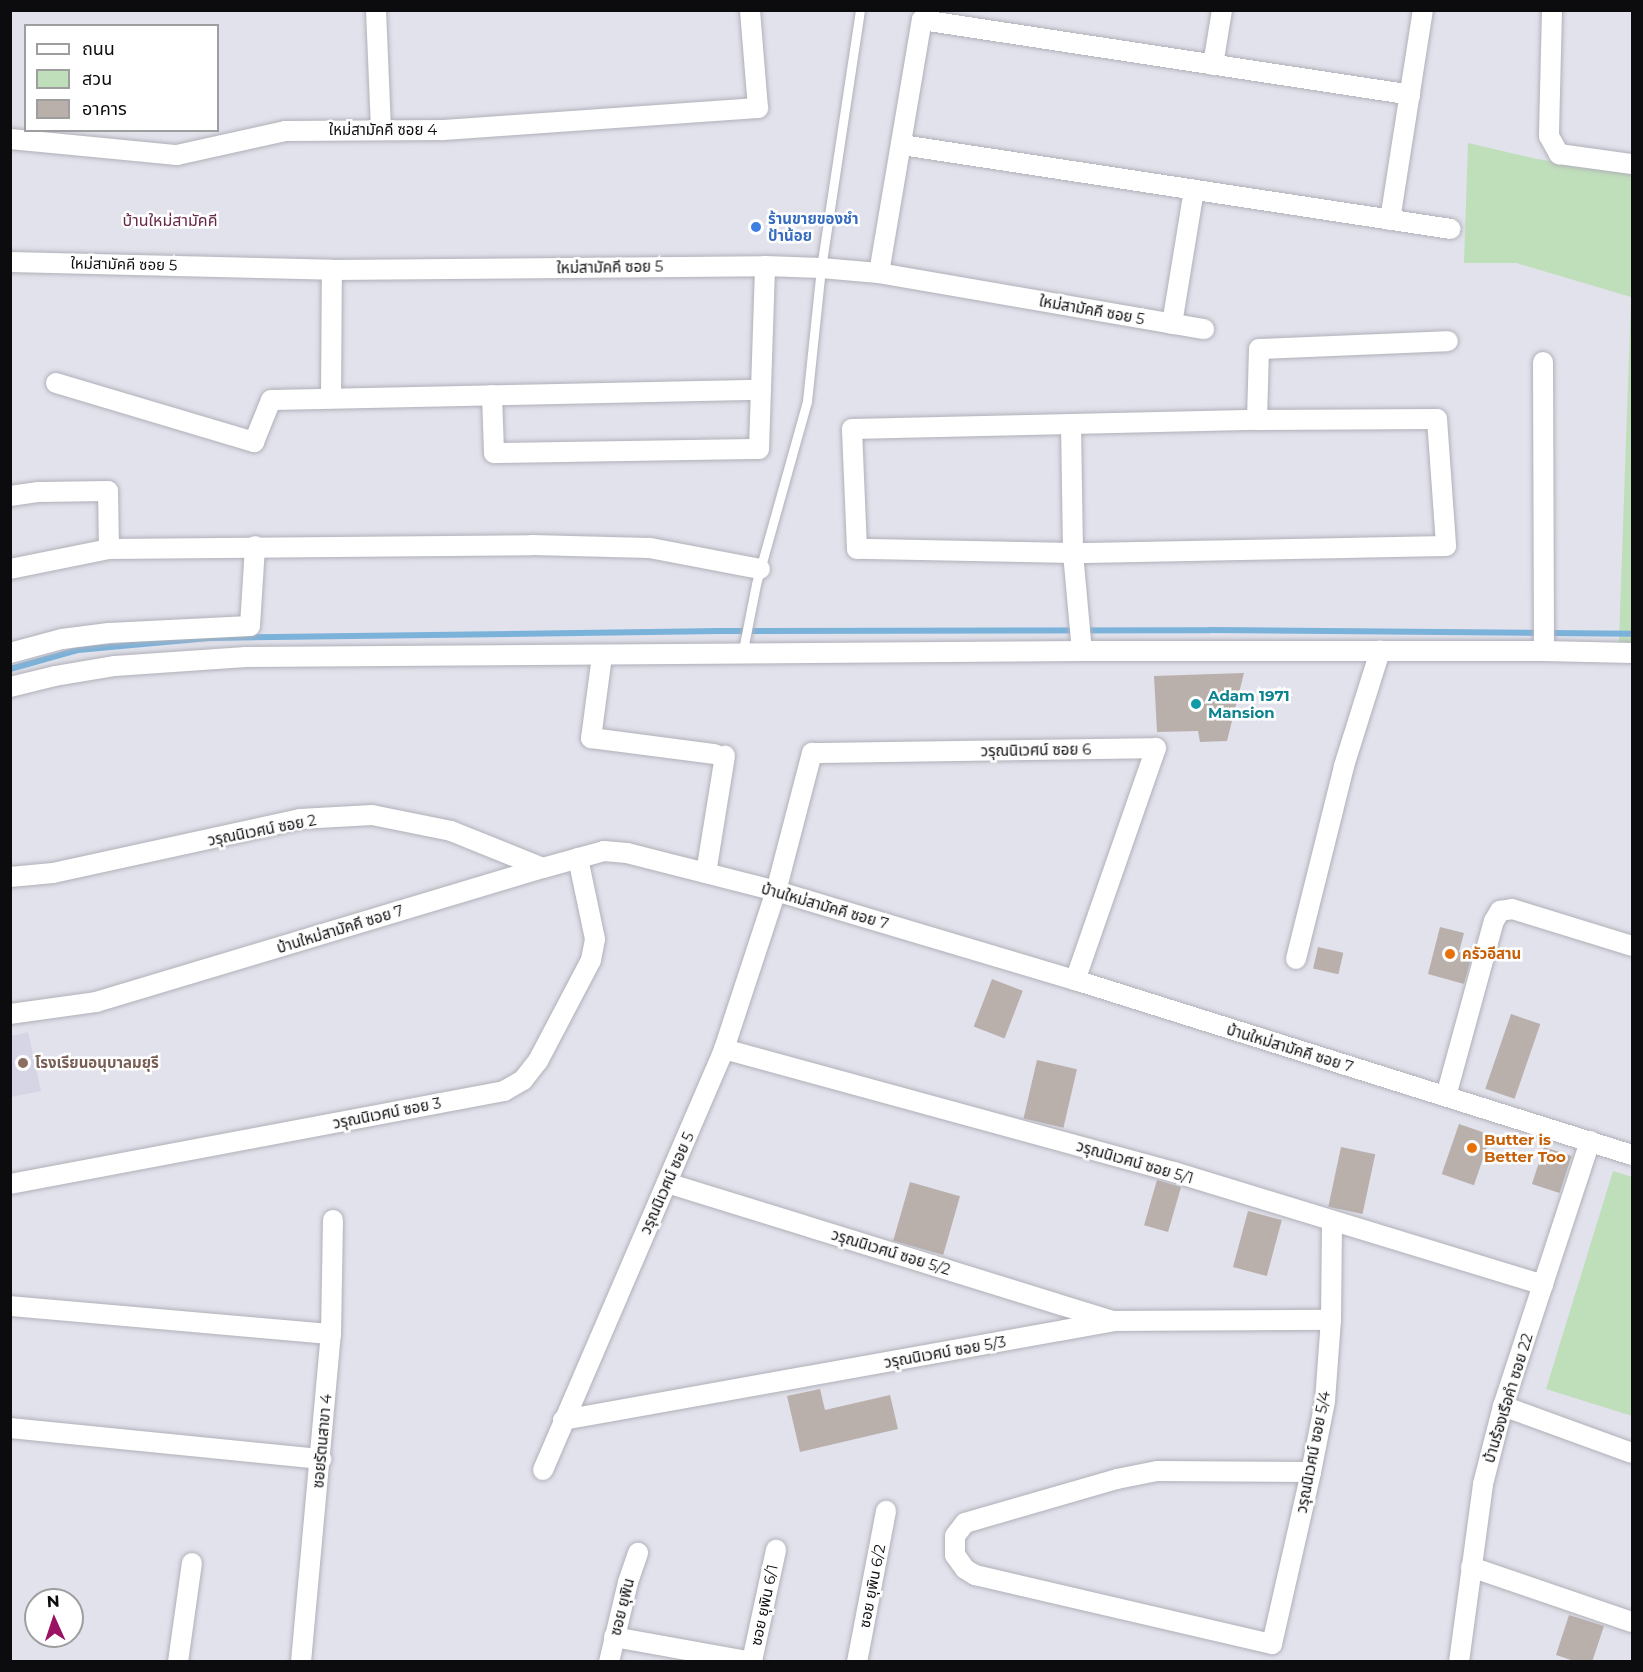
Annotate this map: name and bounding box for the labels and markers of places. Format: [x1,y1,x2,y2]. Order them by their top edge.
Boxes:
place label: ร้านขายของชำ ป้าน้อย [768,209,859,244]
marker: ร้านขายของชำ ป้าน้อย [749,220,763,234]
place label: Adam 1971 Mansion [1208,686,1290,721]
marker: Adam 1971 Mansion [1189,697,1203,711]
place label: ครัวอีสาน [1462,945,1521,963]
marker: ครัวอีสาน [1443,947,1457,961]
place label: โรงเรียนอนุบาลมยุรี [35,1054,159,1072]
marker: โรงเรียนอนุบาลมยุรี [16,1056,30,1070]
place label: Butter is Better Too [1484,1130,1566,1165]
marker: Butter is Better Too [1465,1141,1479,1155]

